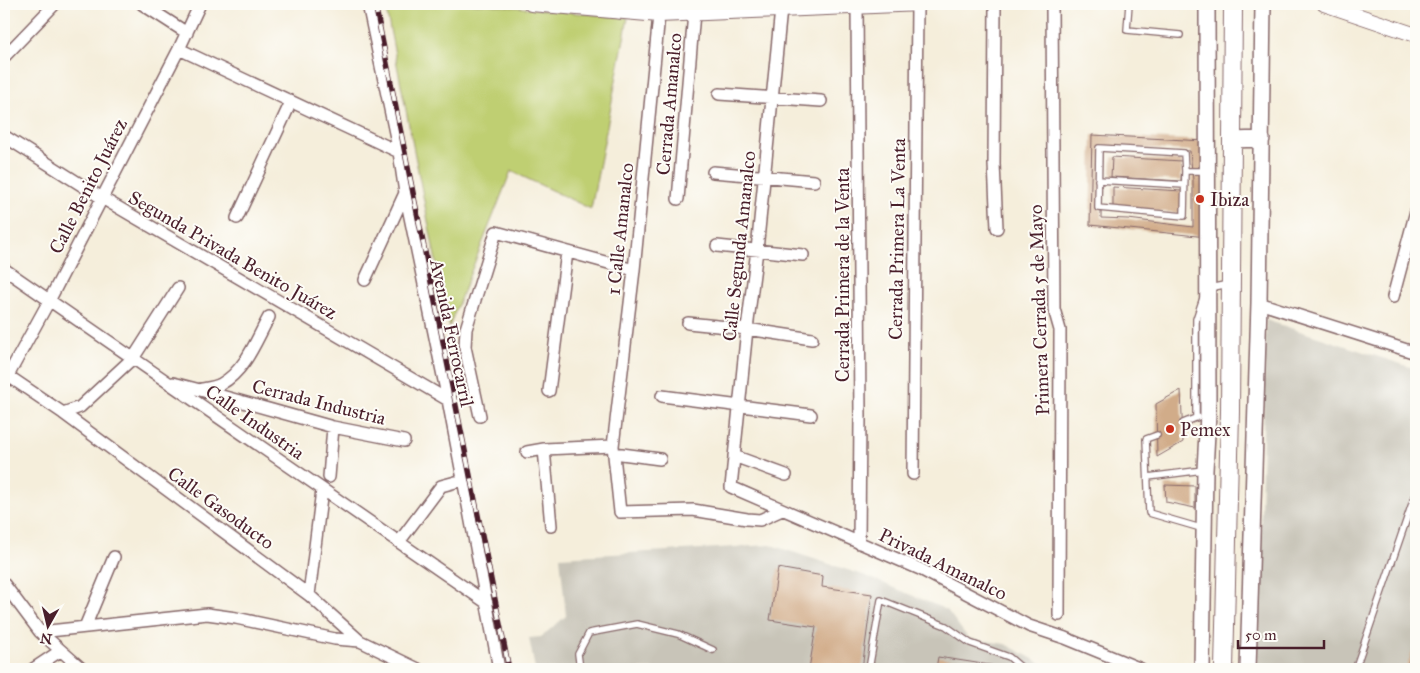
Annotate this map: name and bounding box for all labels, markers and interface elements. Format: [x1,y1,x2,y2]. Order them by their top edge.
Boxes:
street label: Cerrada Amanalco [651,32,687,176]
street label: Calle Benito Juárez [44,114,133,258]
street label: Cerrada Primera La Venta [884,137,910,340]
street label: Calle Segunda Amanalco [718,150,761,342]
street label: 1 Calle Amanalco [602,162,638,296]
street label: Cerrada Primera de la Venta [831,167,854,382]
street label: Segunda Privada Benito Juárez [124,186,342,325]
place label: Ibiza [1210,188,1250,211]
marker: Ibiza [1194,193,1206,205]
street label: Primera Cerrada 5 de Mayo [1024,204,1054,416]
street label: Avenida Ferrocarril [425,256,479,410]
street label: Cerrada Industria [250,374,389,430]
street label: Calle Industria [201,380,310,465]
place label: Pemex [1180,418,1231,441]
marker: Pemex [1164,423,1176,435]
street label: Calle Gasoducto [163,462,279,554]
street label: Privada Amanalco [875,523,1011,605]
north arrow [22,600,72,650]
scale bar [1238,618,1324,650]
text: 50 m [1245,626,1277,644]
text: N [39,629,53,648]

